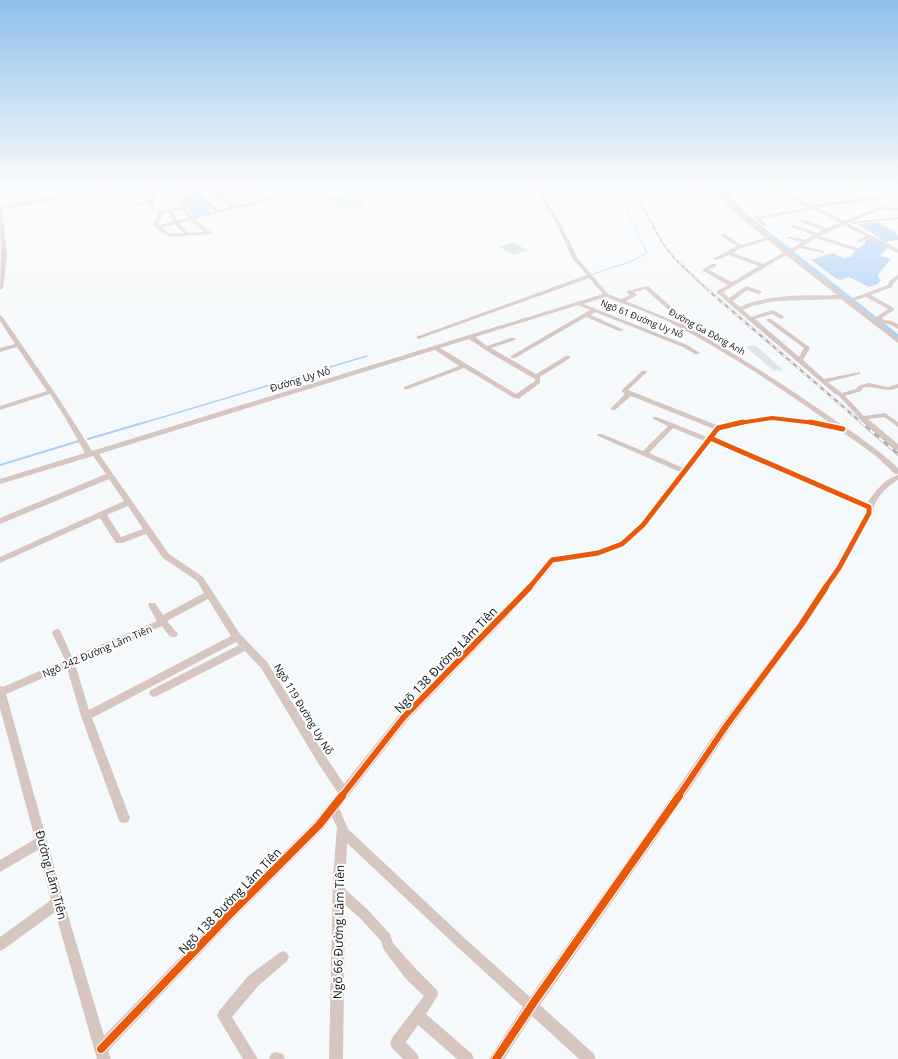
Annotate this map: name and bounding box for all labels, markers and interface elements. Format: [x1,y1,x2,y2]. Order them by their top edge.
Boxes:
street label: Ngõ 61 Đường Uy Nỗ [599,296,686,341]
street label: Đường Ga Đông Anh [666,305,748,358]
street label: Đường Uy Nỗ [268,363,332,395]
street label: Ngõ 138 Đường Lâm Tiên [390,603,501,716]
street label: Ngõ 242 Đường Lâm Tiên [40,622,154,680]
street label: Ngõ 119 Đường Uy Nỗ [271,661,337,757]
street label: Đường Lâm Tiên [31,828,72,921]
street label: Ngõ 138 Đường Lâm Tiên [174,844,285,957]
street label: Ngõ 66 Đường Lâm Tiên [329,865,348,999]

